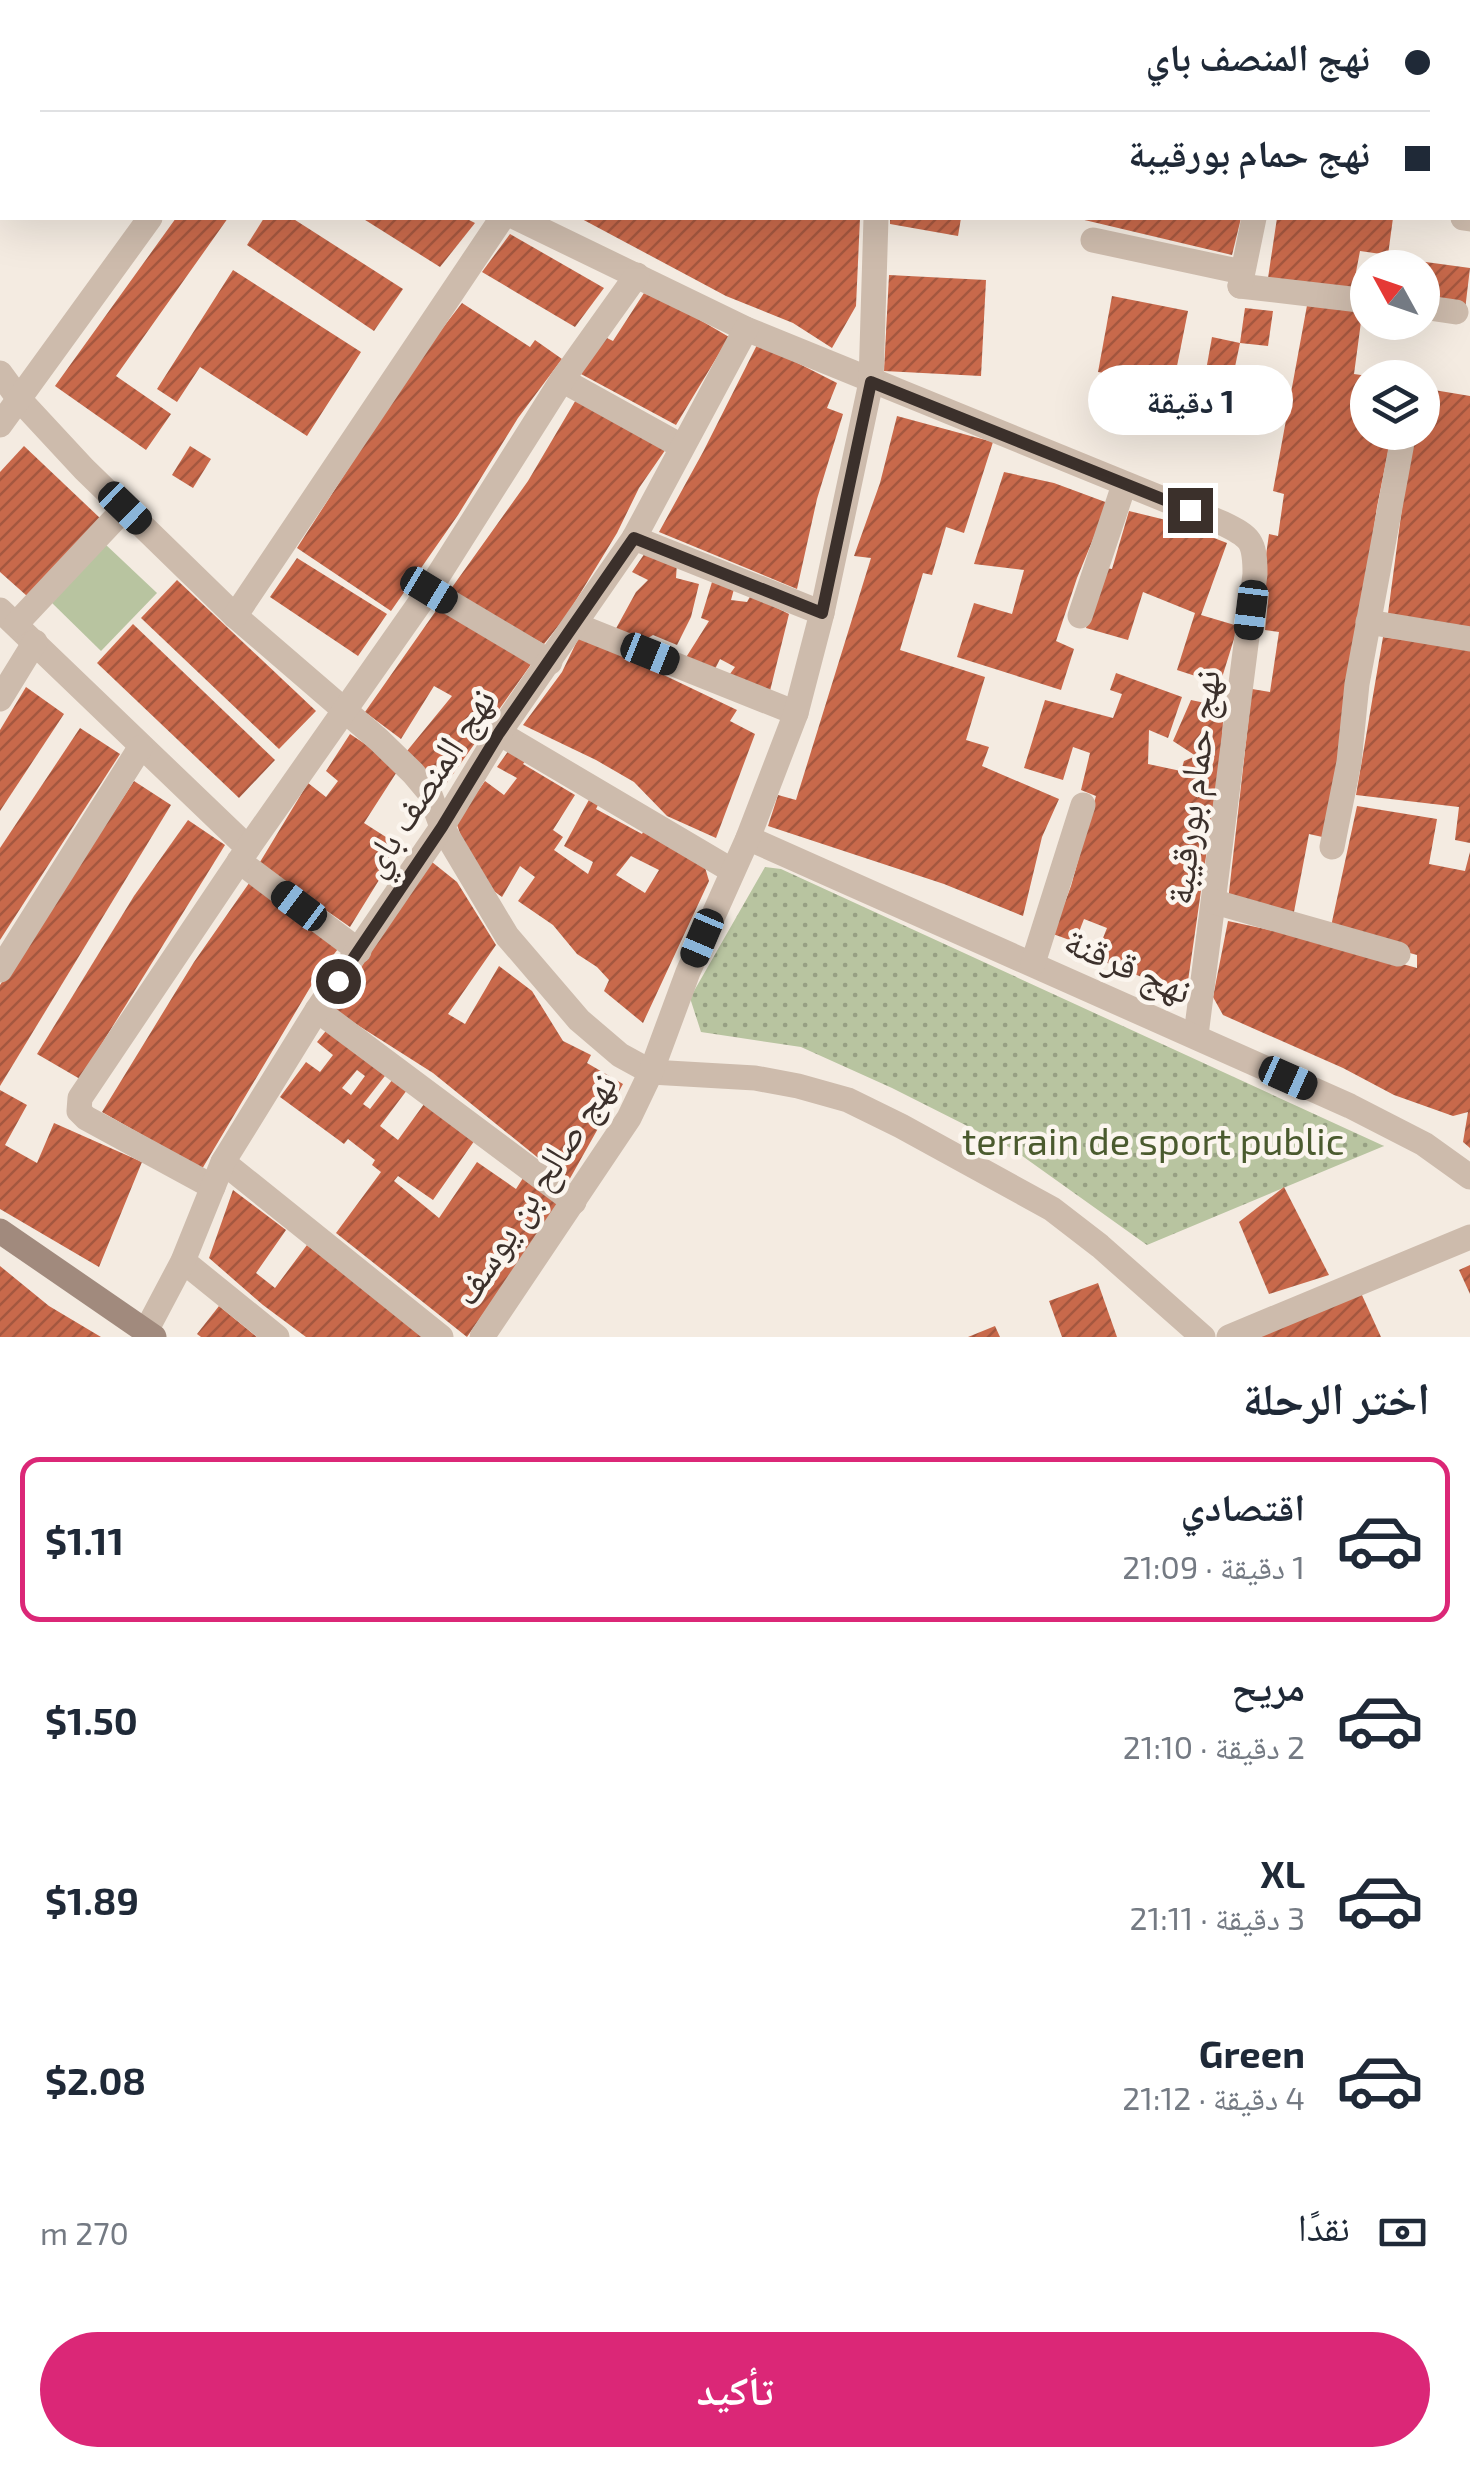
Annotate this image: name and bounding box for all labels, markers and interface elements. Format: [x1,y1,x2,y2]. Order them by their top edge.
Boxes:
text: نهج المنصف باي [1145,33,1370,79]
text: نهج حمام بورقيبة [1128,129,1370,175]
north arrow [1350,250,1440,340]
map controls [1350,250,1440,450]
button: layers [1350,360,1440,450]
callout: 1 دقيقة [1088,365,1292,435]
text: 1 دقيقة [1147,381,1234,419]
car [93,476,157,540]
route end [1168,488,1213,533]
car [396,562,462,618]
car [1232,578,1270,642]
car [617,629,683,679]
street label: نهج حمام بورقيبة [1154,667,1232,907]
street label: نهج المنصف باي [348,678,511,888]
car [266,876,332,936]
car [676,905,728,971]
street label: نهج قرقنة [1057,916,1200,1015]
route start [316,959,361,1004]
car [1254,1052,1322,1104]
street label: نهج صالح بن يوسف [441,1063,628,1315]
park label: terrain de sport public [962,1117,1344,1163]
text: اختر الرحلة [1243,1370,1430,1424]
text: اقتصادي [1181,1483,1305,1529]
icon: car [1335,1495,1425,1585]
text: $1.11 [45,1517,124,1563]
text: 1 دقيقة · 21:09 [1122,1547,1305,1585]
text: مريح [1231,1663,1305,1709]
icon: car [1335,1675,1425,1765]
text: $1.50 [45,1697,138,1743]
text: 2 دقيقة · 21:10 [1123,1727,1305,1765]
text: XL [1260,1850,1305,1896]
icon: car [1335,1855,1425,1945]
text: $1.89 [45,1877,139,1923]
text: 3 دقيقة · 21:11 [1129,1898,1305,1936]
text: Green [1199,2030,1305,2076]
icon: car [1335,2035,1425,2125]
text: $2.08 [45,2057,146,2103]
text: 4 دقيقة · 21:12 [1122,2078,1305,2116]
text: نقدًا [1298,2203,1350,2249]
icon: cash [1375,2205,1430,2260]
text: 270 m [40,2213,129,2251]
button: تأكيد [40,2332,1430,2447]

